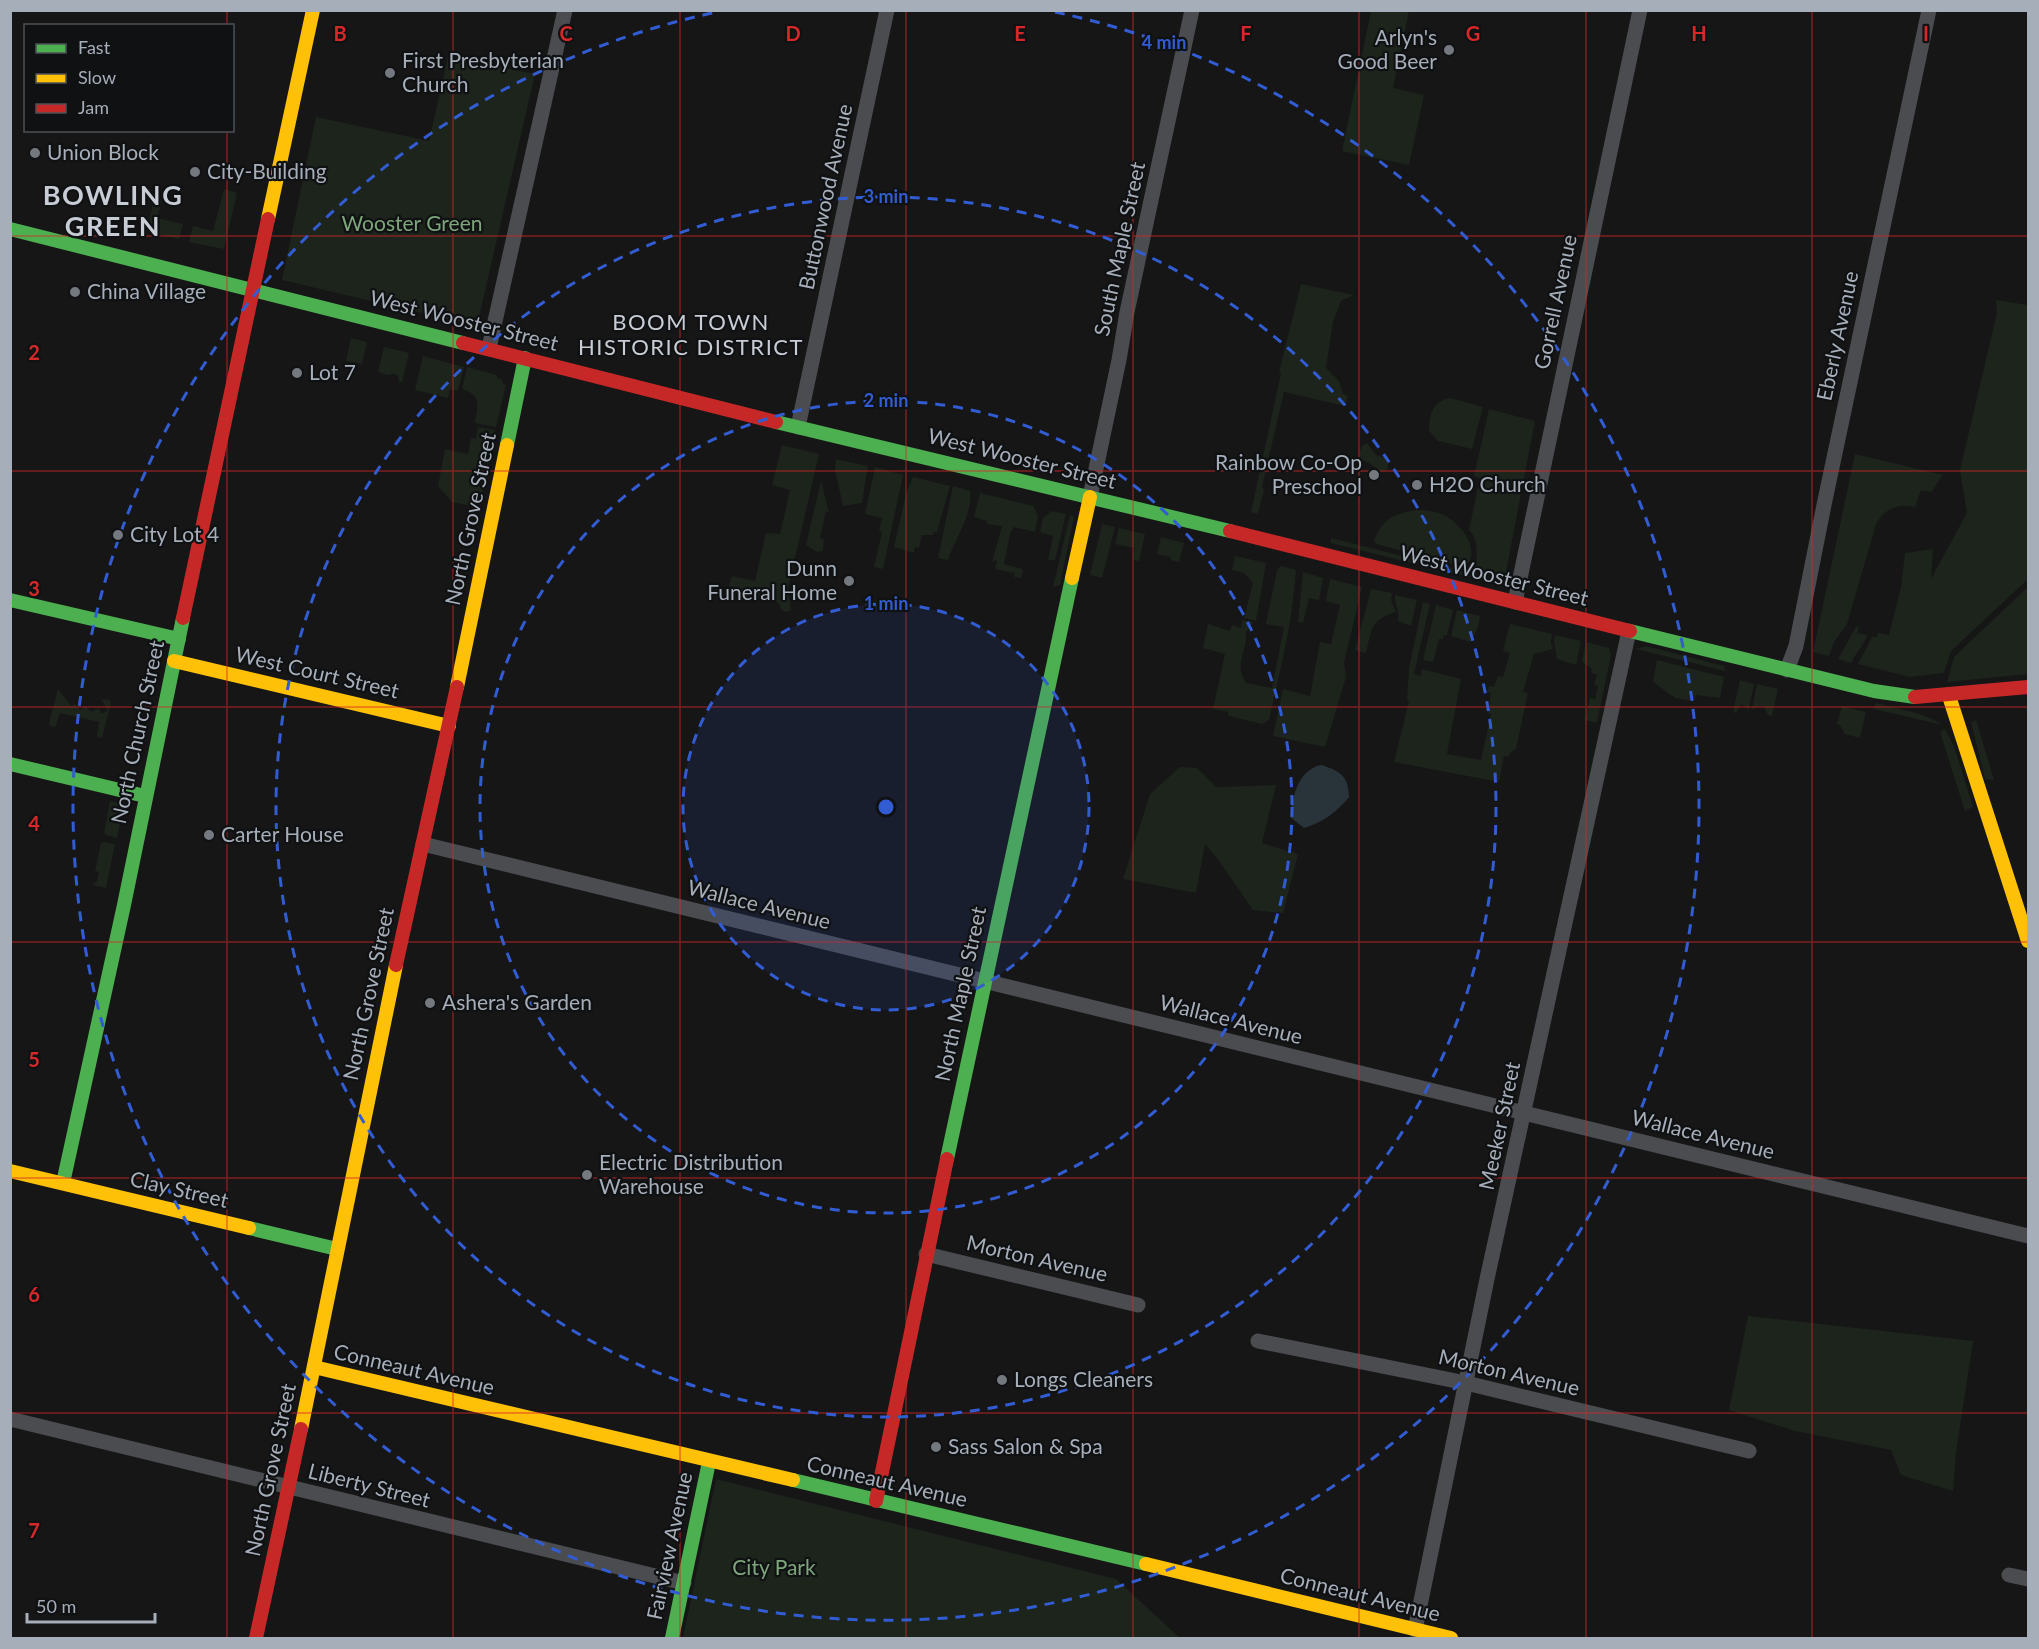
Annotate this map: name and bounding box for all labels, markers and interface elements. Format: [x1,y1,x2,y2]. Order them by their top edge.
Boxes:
text: B [333,21,347,45]
text: C [559,21,573,45]
text: D [785,21,801,45]
text: E [1014,21,1026,45]
text: F [1240,21,1252,45]
text: G [1466,21,1480,45]
text: H [1691,21,1707,45]
text: I [1923,21,1929,45]
legend [24,24,234,132]
place label: Arlyn's Good Beer [1338,24,1437,73]
text: 4 min [1142,31,1186,53]
text: Fast [78,36,111,58]
marker: Arlyn's Good Beer [1442,43,1456,57]
place label: First Presbyterian Church [402,47,564,96]
text: Slow [78,66,116,88]
marker: First Presbyterian Church [383,66,397,80]
text: Jam [78,96,109,118]
street label: Buttonwood Avenue [793,102,856,292]
place label: Union Block [47,139,159,164]
marker: Union Block [28,146,42,160]
place label: City-Building [207,158,327,183]
street label: South Maple Street [1088,159,1149,338]
marker: City-Building [188,165,202,179]
district label: BOWLING GREEN [43,178,183,242]
text: 3 min [864,185,908,207]
park label: Wooster Green [342,210,482,235]
street label: Gorrell Avenue [1528,232,1581,371]
street label: Eberly Avenue [1811,269,1862,403]
place label: China Village [87,278,206,303]
street label: West Wooster Street [368,284,562,355]
marker: China Village [68,285,82,299]
district label: BOOM TOWN HISTORIC DISTRICT [578,308,804,360]
text: 2 [28,340,40,364]
place label: Lot 7 [309,359,356,384]
marker: Lot 7 [290,366,304,380]
text: 2 min [864,389,908,411]
street label: West Wooster Street [926,422,1120,493]
street label: North Grove Street [439,429,500,607]
place label: Rainbow Co-Op Preschool [1215,449,1362,498]
marker: Rainbow Co-Op Preschool [1367,468,1381,482]
place label: H2O Church [1429,471,1546,496]
marker: H2O Church [1410,478,1424,492]
place label: City Lot 4 [130,521,219,546]
marker: City Lot 4 [111,528,125,542]
street label: West Wooster Street [1398,539,1592,610]
place label: Dunn Funeral Home [707,555,837,604]
marker: Dunn Funeral Home [842,574,856,588]
text: 3 [28,576,40,600]
text: 1 min [864,592,908,614]
street label: North Church Street [105,637,168,826]
street label: West Court Street [233,641,402,703]
centre of rings [876,797,896,817]
text: 4 [28,811,40,835]
place label: Carter House [221,821,344,846]
marker: Carter House [202,828,216,842]
street label: Wallace Avenue [685,874,833,933]
street label: North Grove Street [337,904,398,1082]
street label: North Maple Street [929,904,990,1083]
place label: Ashera's Garden [442,989,592,1014]
street label: Wallace Avenue [1157,989,1305,1048]
marker: Ashera's Garden [423,996,437,1010]
text: 5 [28,1047,40,1071]
street label: Meeker Street [1473,1059,1524,1192]
street label: Wallace Avenue [1629,1104,1777,1163]
place label: Electric Distribution Warehouse [599,1149,783,1198]
street label: Clay Street [128,1165,231,1212]
marker: Electric Distribution Warehouse [580,1168,594,1182]
street label: Morton Avenue [964,1229,1110,1286]
text: 6 [28,1282,40,1306]
street label: Conneaut Avenue [332,1338,497,1399]
street label: Morton Avenue [1436,1343,1582,1400]
place label: Longs Cleaners [1014,1366,1153,1391]
marker: Longs Cleaners [995,1373,1009,1387]
street label: North Grove Street [239,1380,300,1558]
place label: Sass Salon & Spa [948,1433,1103,1458]
marker: Sass Salon & Spa [929,1440,943,1454]
street label: Conneaut Avenue [805,1450,970,1511]
street label: Liberty Street [306,1457,433,1512]
street label: Fairview Avenue [641,1469,696,1622]
text: 7 [28,1518,40,1542]
park label: City Park [732,1554,816,1579]
street label: Conneaut Avenue [1278,1562,1443,1626]
scale bar [27,1586,154,1624]
text: 50 m [36,1595,76,1617]

